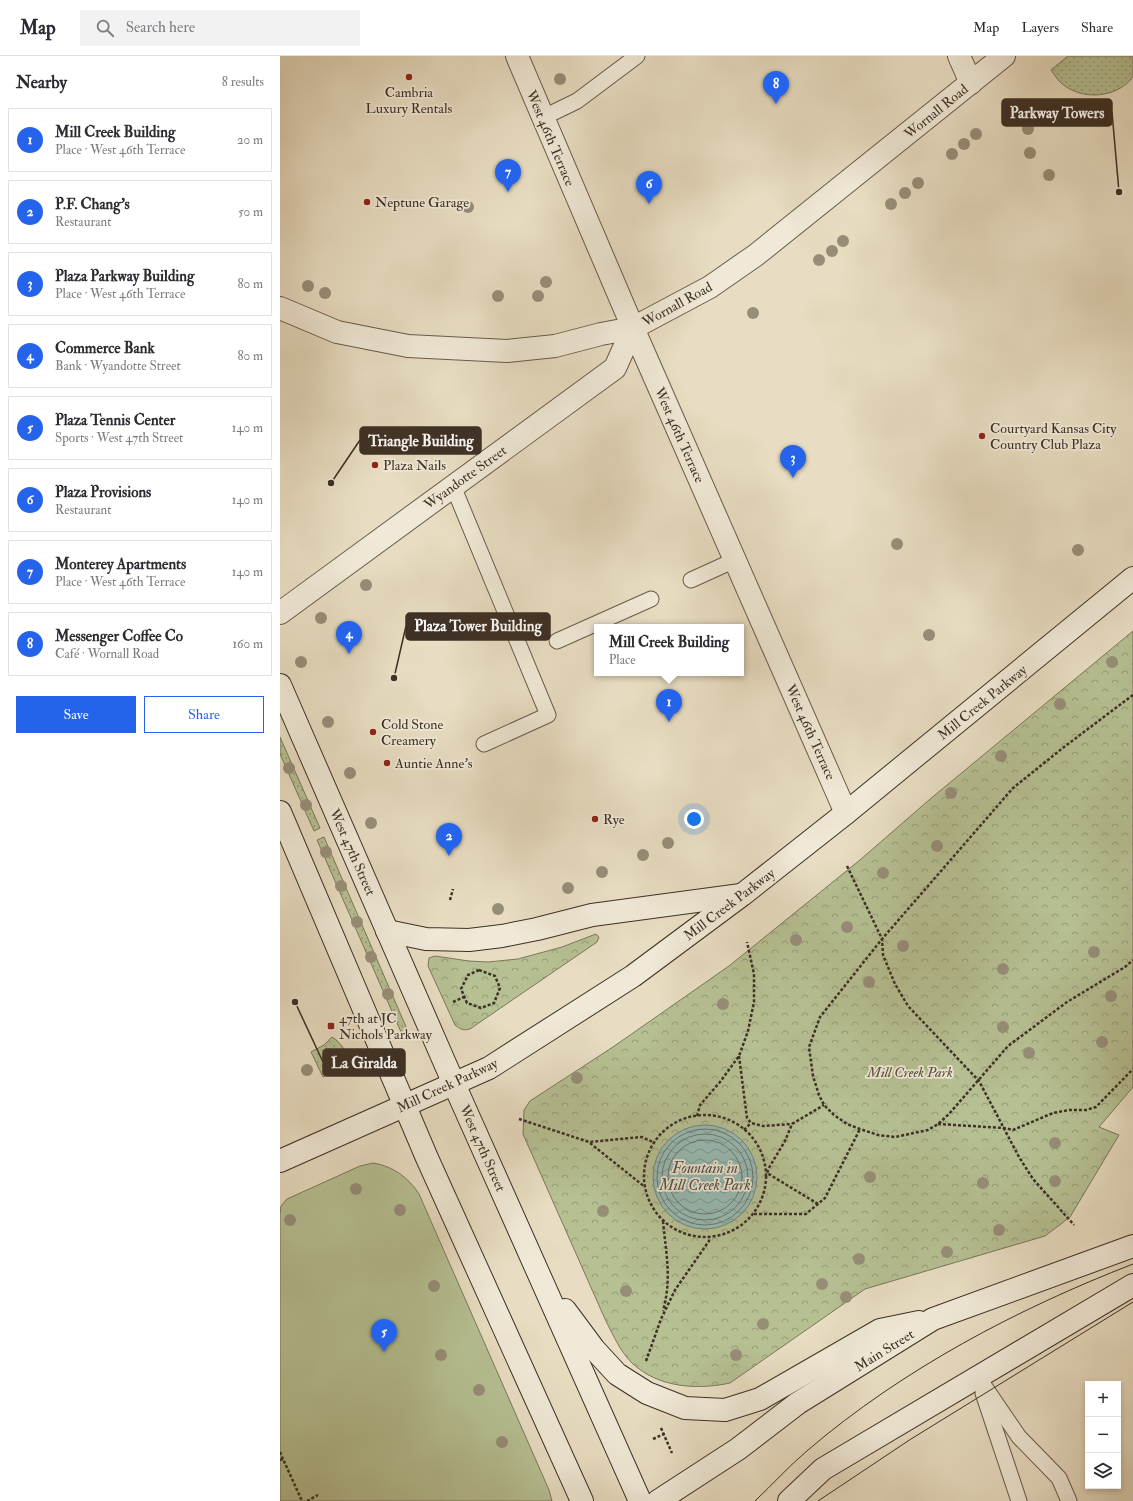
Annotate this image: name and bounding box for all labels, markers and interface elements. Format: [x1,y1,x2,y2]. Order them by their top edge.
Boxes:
search box [80,10,360,46]
text: Map [20,16,56,40]
icon: search [94,17,116,39]
text: Search here [126,18,195,37]
text: Map [973,19,999,36]
text: Layers [1021,19,1059,36]
text: Share [1081,19,1113,36]
pin: 8 [763,71,789,104]
text: Nearby [16,72,67,93]
marker: Cambria Luxury Rentals [404,72,414,82]
text: 8 results [222,74,264,90]
street label: Wornall Road [900,80,972,143]
place label: Cambria Luxury Rentals [366,84,453,118]
street label: West 46th Terrace [522,87,578,189]
callout: Parkway Towers [1002,99,1112,126]
text: Parkway Towers [1010,104,1104,124]
text: Mill Creek Building [55,123,175,142]
text: 1 [28,132,32,148]
text: 20 m [237,132,263,148]
text: Place · West 46th Terrace [55,142,185,158]
pin: 7 [495,159,521,192]
pin: 6 [636,171,662,204]
place label: Neptune Garage [375,194,469,212]
text: P.F. Chang's [55,195,130,214]
marker: Neptune Garage [362,197,372,207]
text: 2 [27,204,33,220]
text: 50 m [238,204,263,220]
text: Restaurant [55,214,111,230]
text: Plaza Parkway Building [55,267,194,286]
text: 3 [28,276,33,292]
text: 80 m [237,276,263,292]
street label: Wornall Road [638,278,715,331]
text: Place · West 46th Terrace [55,286,185,302]
text: Commerce Bank [55,339,155,358]
text: 4 [26,348,34,364]
text: 80 m [237,348,263,364]
text: Bank · Wyandotte Street [55,358,181,374]
street label: West 46th Terrace [650,384,708,486]
text: Plaza Tennis Center [55,411,175,430]
text: 5 [27,420,33,436]
text: 140 m [232,420,263,436]
place label: Courtyard Kansas City Country Club Plaza [990,420,1117,454]
callout: Triangle Building [360,427,481,454]
text: Sports · West 47th Street [55,430,183,446]
marker: Courtyard Kansas City Country Club Plaza [977,431,987,441]
text: Triangle Building [367,432,474,452]
street label: Wyandotte Street [420,441,511,514]
pin: 3 [780,445,806,478]
place label: Plaza Nails [383,457,446,474]
marker: Plaza Nails [370,460,380,470]
text: Plaza Provisions [55,483,151,502]
text: 6 [27,492,33,508]
text: 140 m [232,492,263,508]
text: Restaurant [55,502,111,518]
text: Monterey Apartments [55,555,186,574]
text: 7 [27,564,33,580]
text: 140 m [232,564,263,580]
text: Place · West 46th Terrace [55,574,185,590]
callout: Plaza Tower Building [406,613,550,640]
text: Plaza Tower Building [414,617,542,637]
pin: 4 [336,621,362,654]
popup [594,624,744,676]
text: Messenger Coffee Co [55,627,183,646]
text: Mill Creek Building [609,633,729,652]
text: 8 [27,636,33,652]
text: 160 m [232,636,263,652]
text: Café · Wornall Road [55,646,159,662]
text: Place [609,652,636,668]
street label: Mill Creek Parkway [934,661,1032,744]
street label: West 46th Terrace [781,681,839,783]
pin: 1 [656,689,682,722]
button: Save [16,696,136,733]
button: Share [144,696,264,733]
place label: Cold Stone Creamery [381,716,444,750]
marker: Cold Stone Creamery [368,727,378,737]
place label: Auntie Anne's [394,755,473,772]
marker: Auntie Anne's [382,758,392,768]
street label: West 47th Street [325,805,379,899]
your location [684,809,704,829]
place label: Rye [603,811,625,829]
marker: Rye [590,814,600,824]
pin: 2 [436,823,462,856]
street label: Mill Creek Parkway [680,864,780,945]
place label: 47th at JC Nichols Parkway [339,1010,433,1044]
marker: 47th at JC Nichols Parkway [326,1021,336,1031]
callout: La Giralda [323,1049,405,1076]
text: La Giralda [331,1054,398,1073]
street label: Mill Creek Parkway [394,1054,502,1117]
park label: Mill Creek Park [866,1064,953,1081]
street label: West 47th Street [455,1101,509,1195]
water label: Fountain in Mill Creek Park [658,1159,751,1195]
pin: 5 [371,1319,397,1352]
street label: Main Street [851,1325,918,1375]
map controls [1085,1381,1121,1489]
button: + [1085,1381,1121,1417]
button: − [1085,1417,1121,1453]
button: layers [1085,1453,1121,1489]

